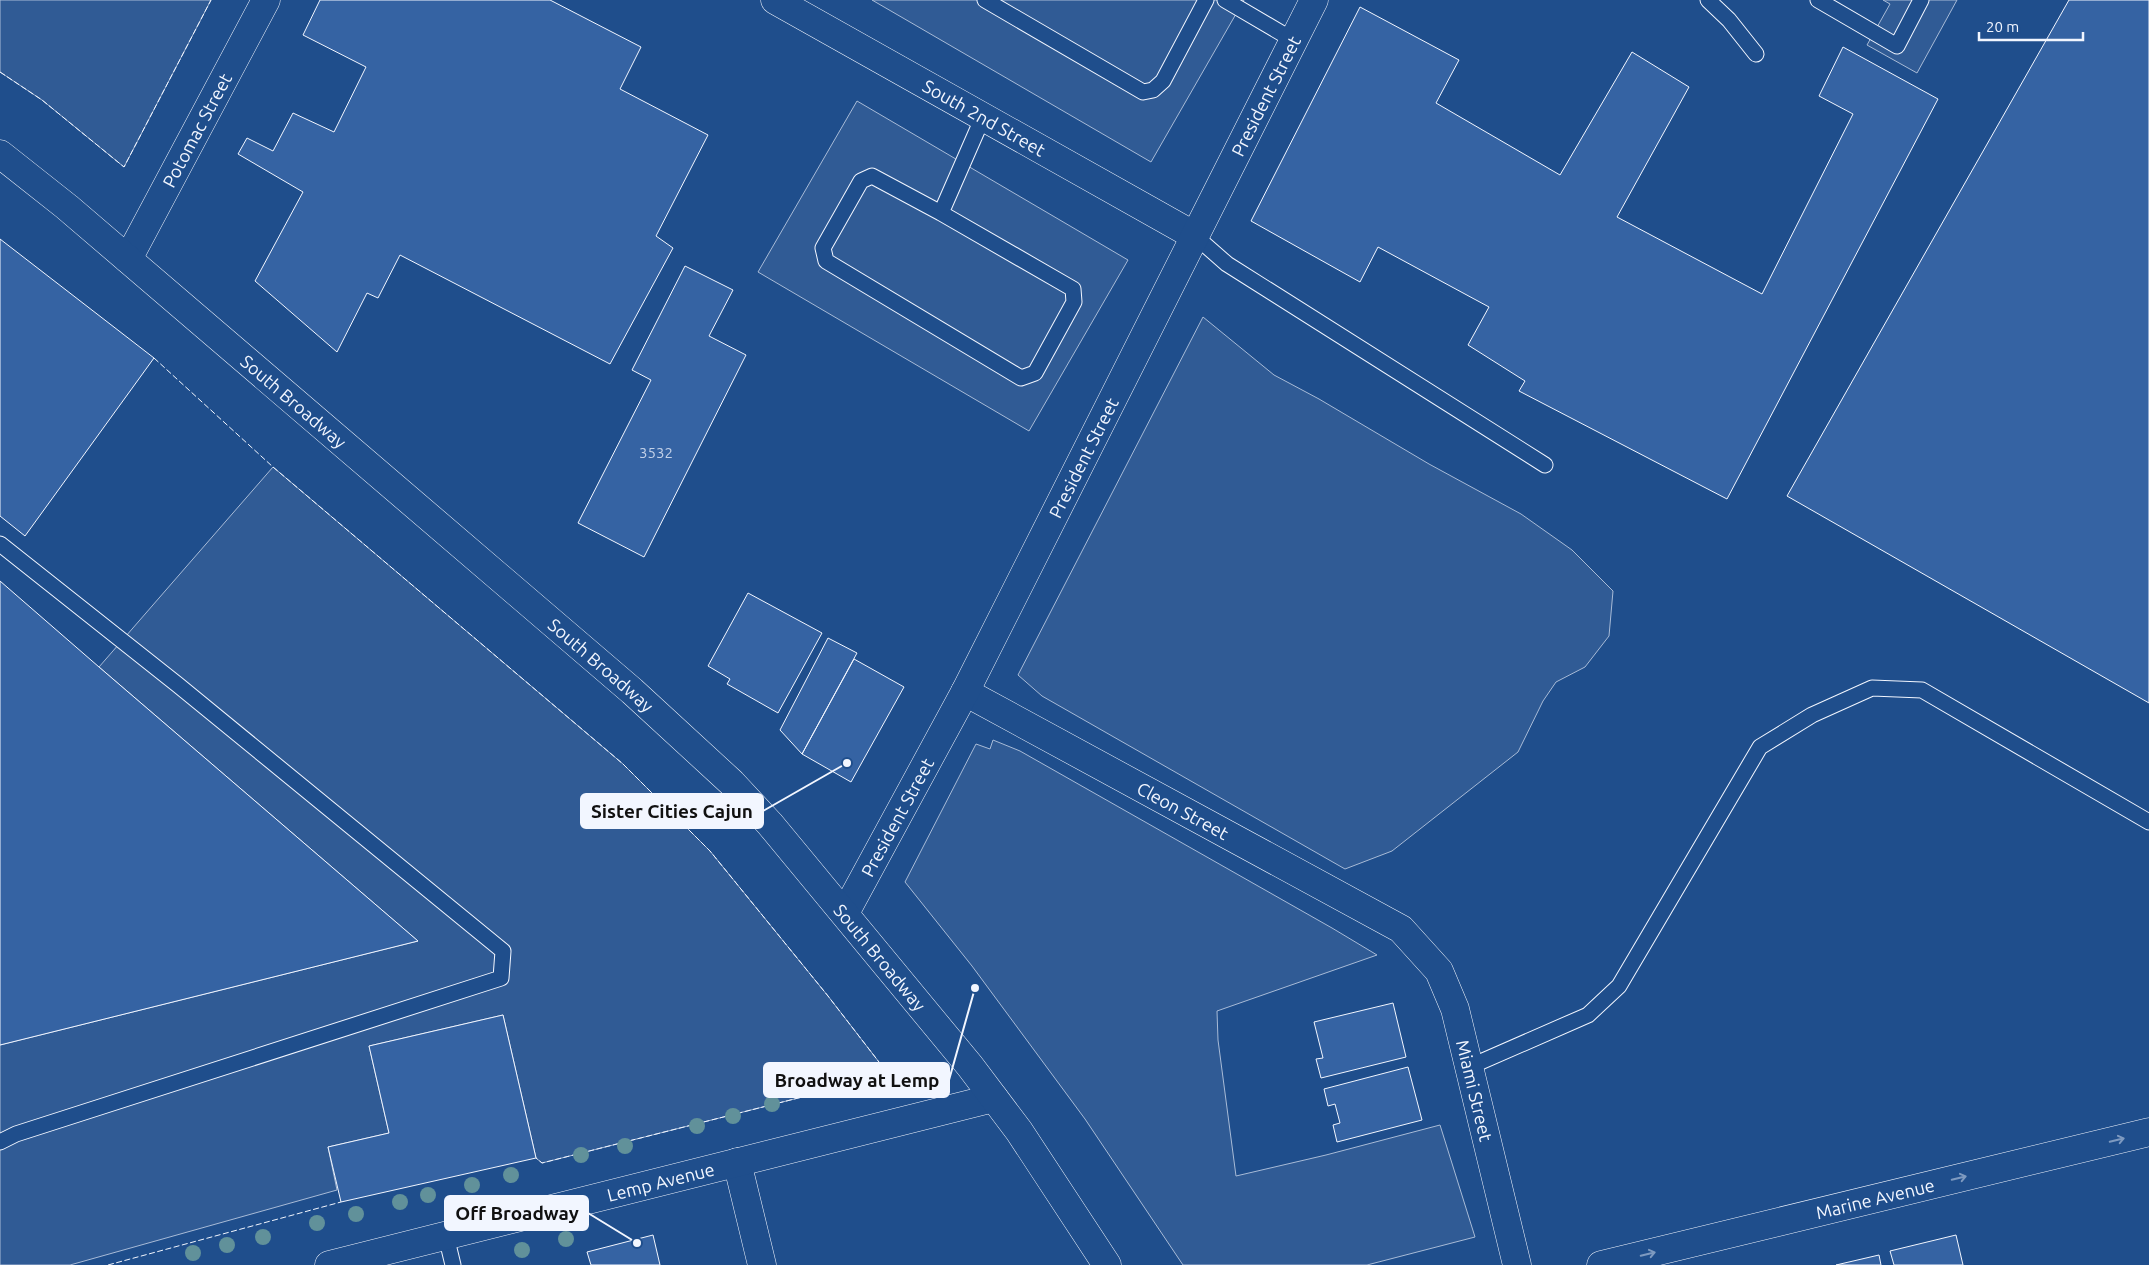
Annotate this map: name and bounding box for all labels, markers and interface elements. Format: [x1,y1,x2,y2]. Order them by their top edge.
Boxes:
scale bar [1979,10,2083,42]
text: 20 m [1986,18,2019,35]
street label: President Street [1227,33,1304,159]
street label: Potomac Street [158,70,235,191]
street label: South 2nd Street [920,75,1049,160]
street label: South Broadway [237,351,351,452]
street label: President Street [1045,394,1122,521]
house number: 3532 [639,444,673,461]
street label: South Broadway [545,614,658,716]
street label: President Street [857,754,937,880]
street label: Cleon Street [1134,778,1232,843]
callout: Sister Cities Cajun [581,794,763,828]
text: Sister Cities Cajun [591,800,753,822]
street label: South Broadway [830,900,930,1015]
street label: Miami Street [1453,1038,1497,1143]
callout: Broadway at Lemp [764,1063,949,1097]
text: Broadway at Lemp [775,1069,940,1091]
one-way arrow [2109,1135,2125,1144]
street label: Lemp Avenue [605,1159,716,1205]
one-way arrow [1951,1173,1967,1182]
street label: Marine Avenue [1814,1174,1936,1222]
callout: Off Broadway [445,1196,588,1230]
text: Off Broadway [455,1202,579,1224]
one-way arrow [1640,1248,1656,1258]

